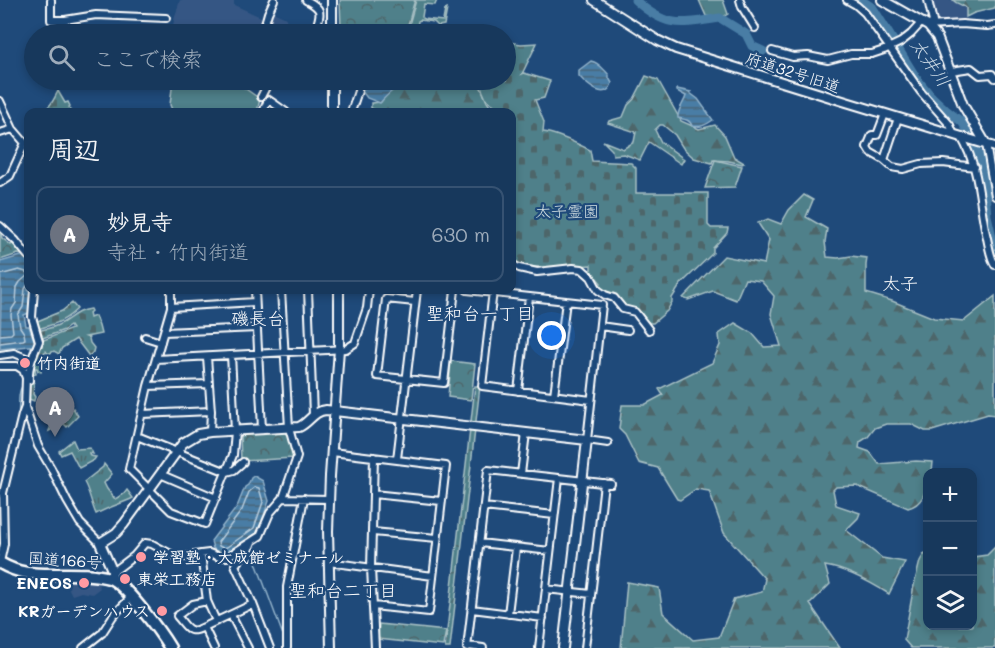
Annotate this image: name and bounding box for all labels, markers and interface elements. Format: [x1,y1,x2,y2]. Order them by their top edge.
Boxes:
search box [24,24,516,90]
water label: 太井川 [906,33,956,91]
icon: search [45,41,78,74]
text: ここで検索 [93,44,203,73]
street label: 府道32号旧道 [743,46,843,97]
text: 周辺 [48,132,100,166]
park label: 太子霊園 [535,200,599,221]
text: 妙見寺 [107,207,173,236]
text: A [63,221,76,247]
text: 630 m [432,221,490,247]
text: 寺社 · 竹内街道 [107,238,249,264]
district label: 太子 [882,271,918,295]
district label: 聖和台一丁目 [426,301,534,325]
district label: 磯長台 [231,306,285,330]
your location [537,321,566,350]
place label: 竹内街道 [37,352,101,373]
marker: 竹内街道 [18,356,32,370]
pin: A [36,388,74,437]
map controls [923,468,977,630]
button: + [923,468,977,522]
button: − [923,522,977,576]
street label: 国道166号 [27,546,103,573]
place label: 学習塾・大成館ゼミナール [153,546,344,567]
marker: 学習塾・大成館ゼミナール [134,550,148,564]
place label: 東栄工務店 [137,568,217,589]
place label: ENEOS [16,572,72,593]
marker: 東栄工務店 [118,572,132,586]
marker: ENEOS [77,576,91,590]
button: layers [923,576,977,630]
district label: 聖和台二丁目 [289,578,397,602]
place label: KRガーデンハウス [18,600,150,621]
marker: KRガーデンハウス [155,604,169,618]

